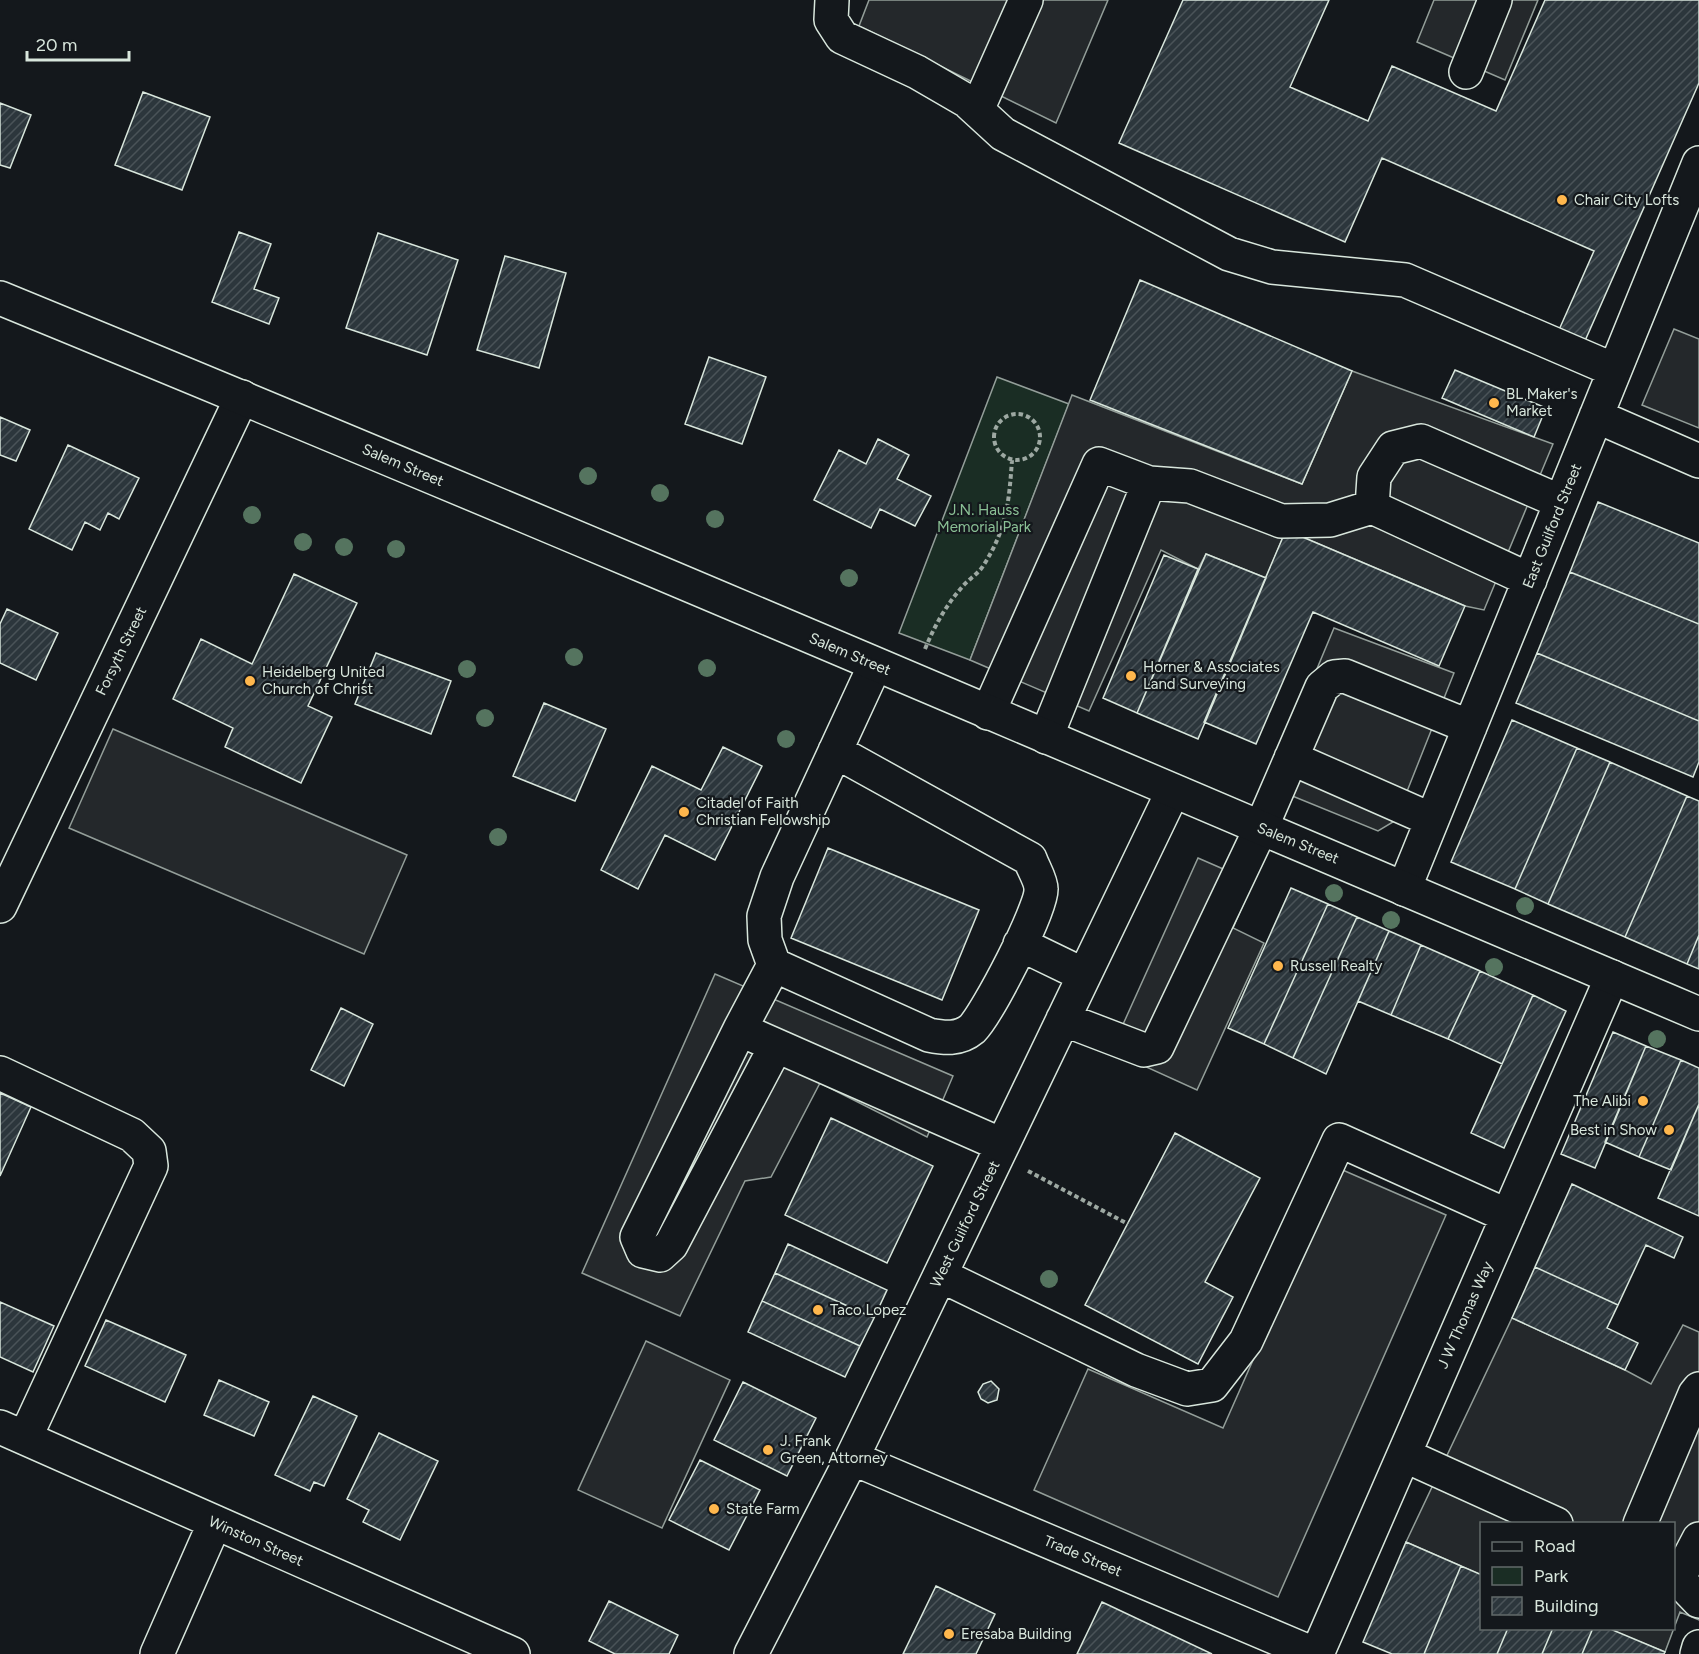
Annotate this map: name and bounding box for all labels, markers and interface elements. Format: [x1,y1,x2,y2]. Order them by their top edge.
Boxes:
scale bar [27,24,129,62]
text: 20 m [36,34,77,56]
place label: Chair City Lofts [1574,191,1679,209]
marker: Chair City Lofts [1555,193,1569,207]
place label: BL Maker's Market [1506,385,1577,420]
marker: BL Maker's Market [1487,396,1501,410]
street label: Salem Street [360,440,447,490]
street label: East Guilford Street [1519,461,1585,591]
park label: J.N. Hauss Memorial Park [937,501,1032,536]
street label: Forsyth Street [92,603,150,698]
street label: Salem Street [807,629,894,679]
place label: Horner & Associates Land Surveying [1143,658,1280,693]
place label: Heidelberg United Church of Christ [262,663,385,698]
marker: Horner & Associates Land Surveying [1124,669,1138,683]
marker: Heidelberg United Church of Christ [243,674,257,688]
place label: Citadel of Faith Christian Fellowship [696,794,831,829]
marker: Citadel of Faith Christian Fellowship [677,805,691,819]
street label: Salem Street [1254,818,1342,868]
place label: Russell Realty [1290,957,1382,975]
marker: Russell Realty [1271,959,1285,973]
place label: The Alibi [1573,1092,1631,1110]
marker: The Alibi [1636,1094,1650,1108]
place label: Best in Show [1570,1121,1657,1139]
marker: Best in Show [1662,1123,1676,1137]
street label: West Guilford Street [927,1157,1004,1290]
street label: J W Thomas Way [1433,1259,1497,1371]
place label: Taco Lopez [830,1301,906,1319]
marker: Taco Lopez [811,1303,825,1317]
place label: J. Frank Green, Attorney [780,1432,888,1467]
marker: J. Frank Green, Attorney [761,1443,775,1457]
place label: State Farm [726,1500,800,1518]
marker: State Farm [707,1502,721,1516]
street label: Winston Street [206,1512,306,1570]
legend [1480,1522,1675,1630]
street label: Trade Street [1041,1532,1125,1581]
text: Road [1534,1535,1575,1557]
text: Park [1534,1565,1569,1587]
text: Building [1534,1595,1599,1617]
place label: Eresaba Building [961,1625,1072,1643]
marker: Eresaba Building [942,1627,956,1641]

